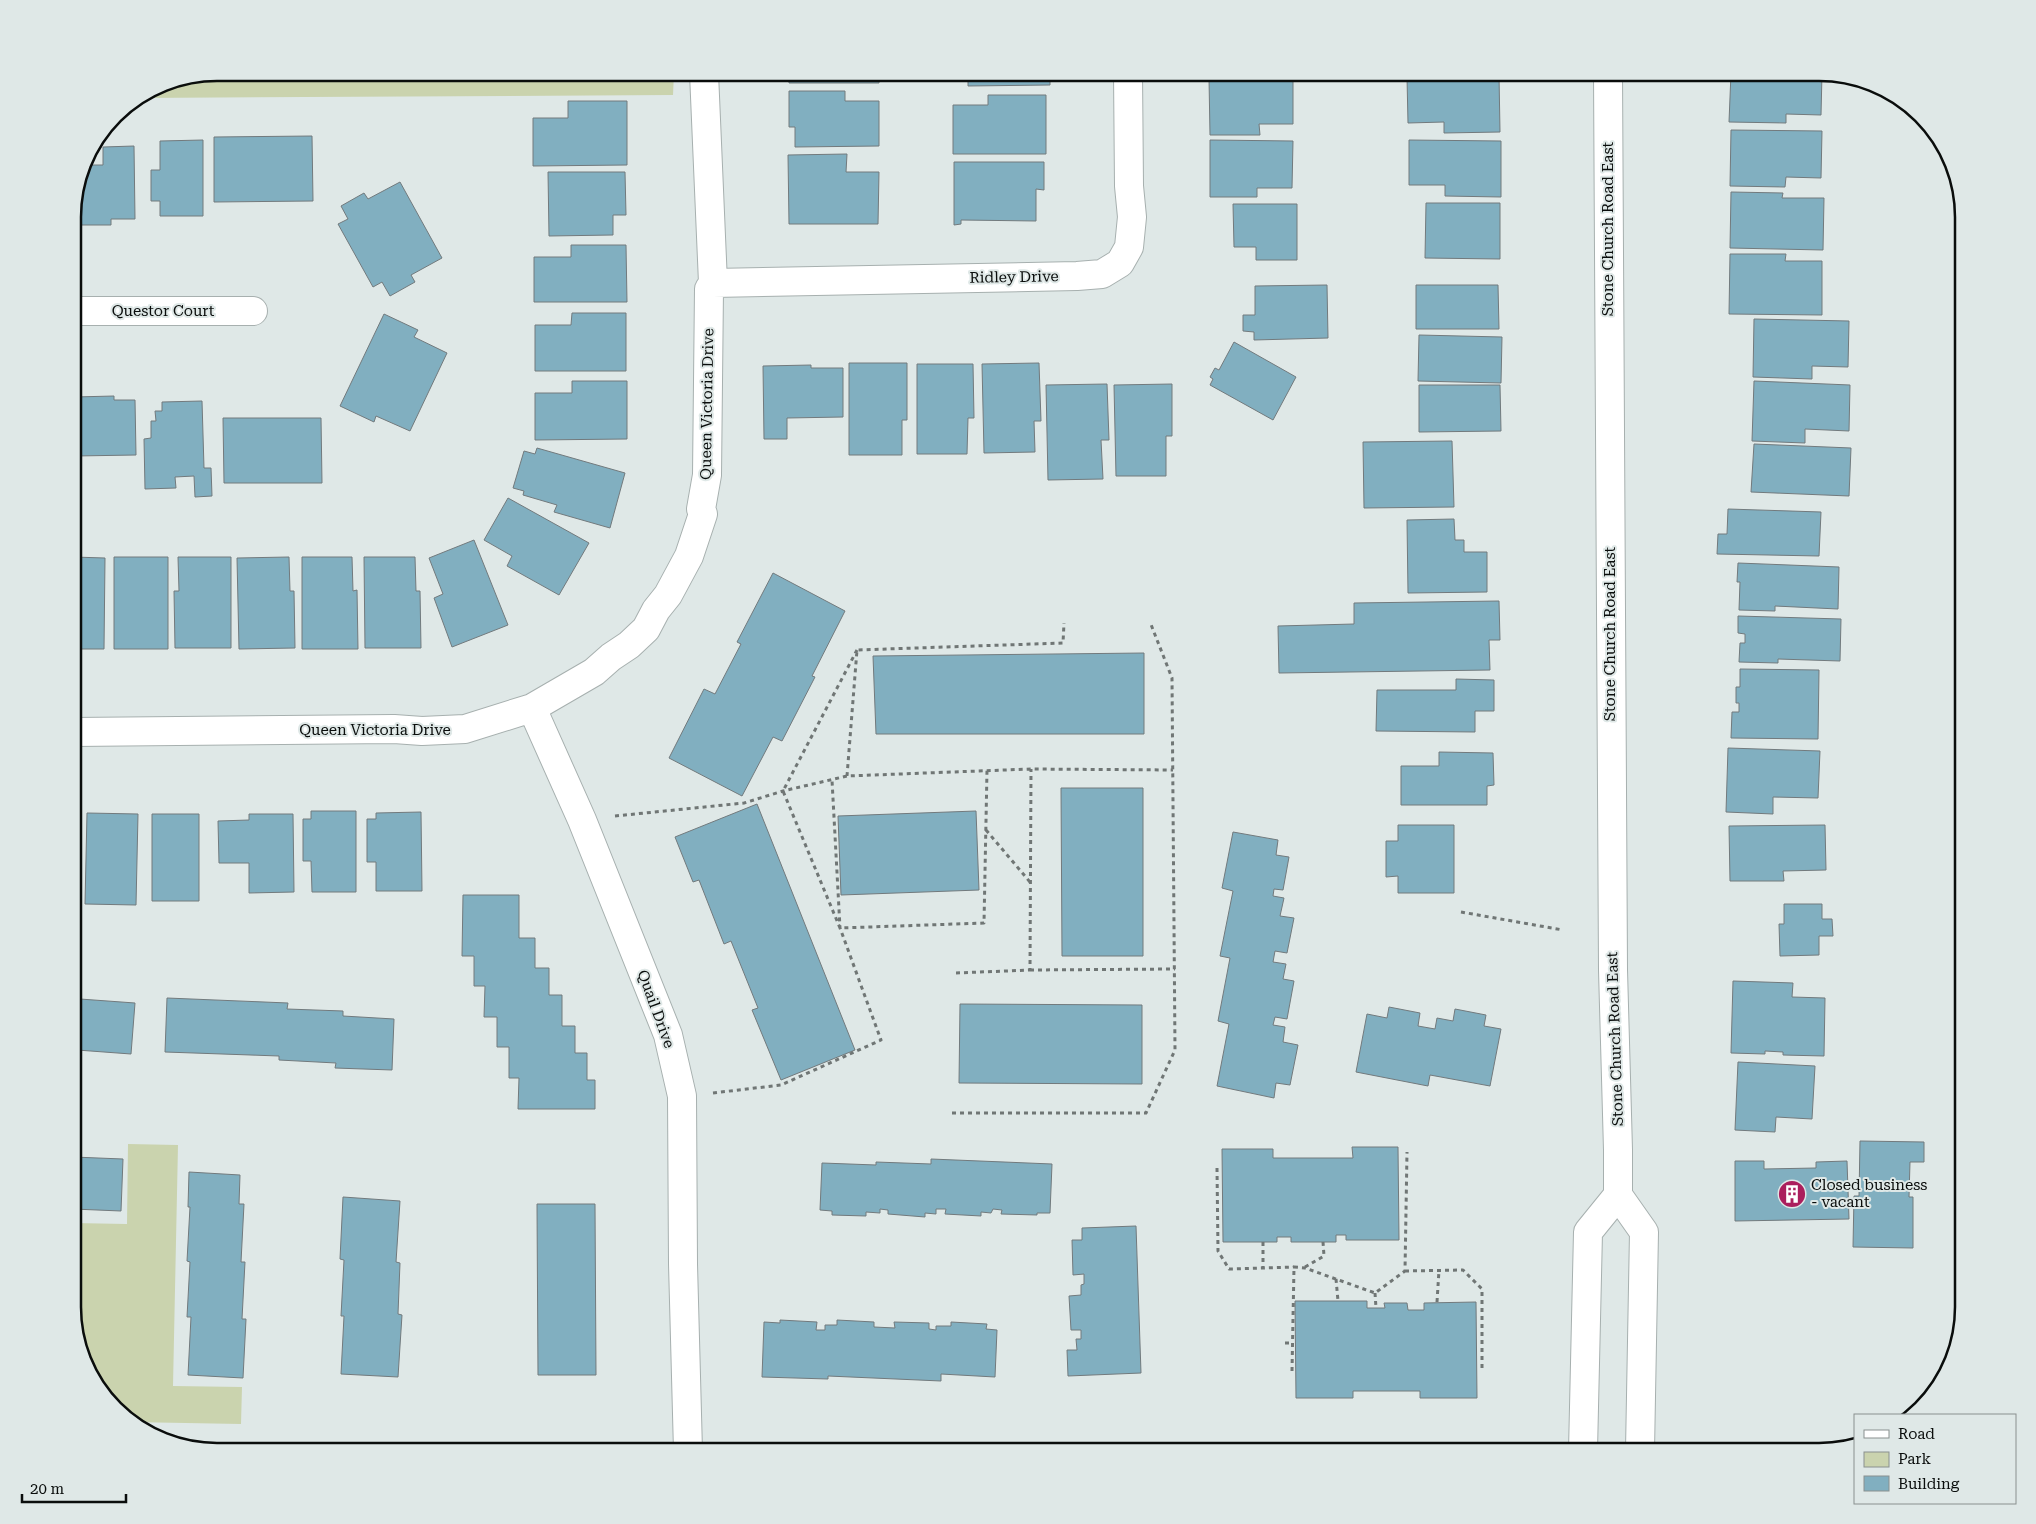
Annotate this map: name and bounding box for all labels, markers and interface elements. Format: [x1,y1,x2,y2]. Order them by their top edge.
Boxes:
street label: Stone Church Road East [1599,141,1617,316]
street label: Ridley Drive [969,267,1059,287]
street label: Questor Court [112,302,215,320]
street label: Queen Victoria Drive [697,328,717,480]
street label: Stone Church Road East [1601,546,1619,721]
street label: Queen Victoria Drive [299,721,451,739]
street label: Stone Church Road East [1603,951,1627,1126]
street label: Quail Drive [634,967,678,1051]
place label: Closed business - vacant [1811,1176,1927,1211]
building icon: Closed business - vacant [1777,1179,1807,1209]
legend [1854,1414,2016,1504]
text: Road [1898,1425,1935,1443]
text: Park [1898,1450,1932,1468]
scale bar [22,1472,126,1504]
text: Building [1898,1475,1960,1493]
text: 20 m [30,1480,65,1498]

